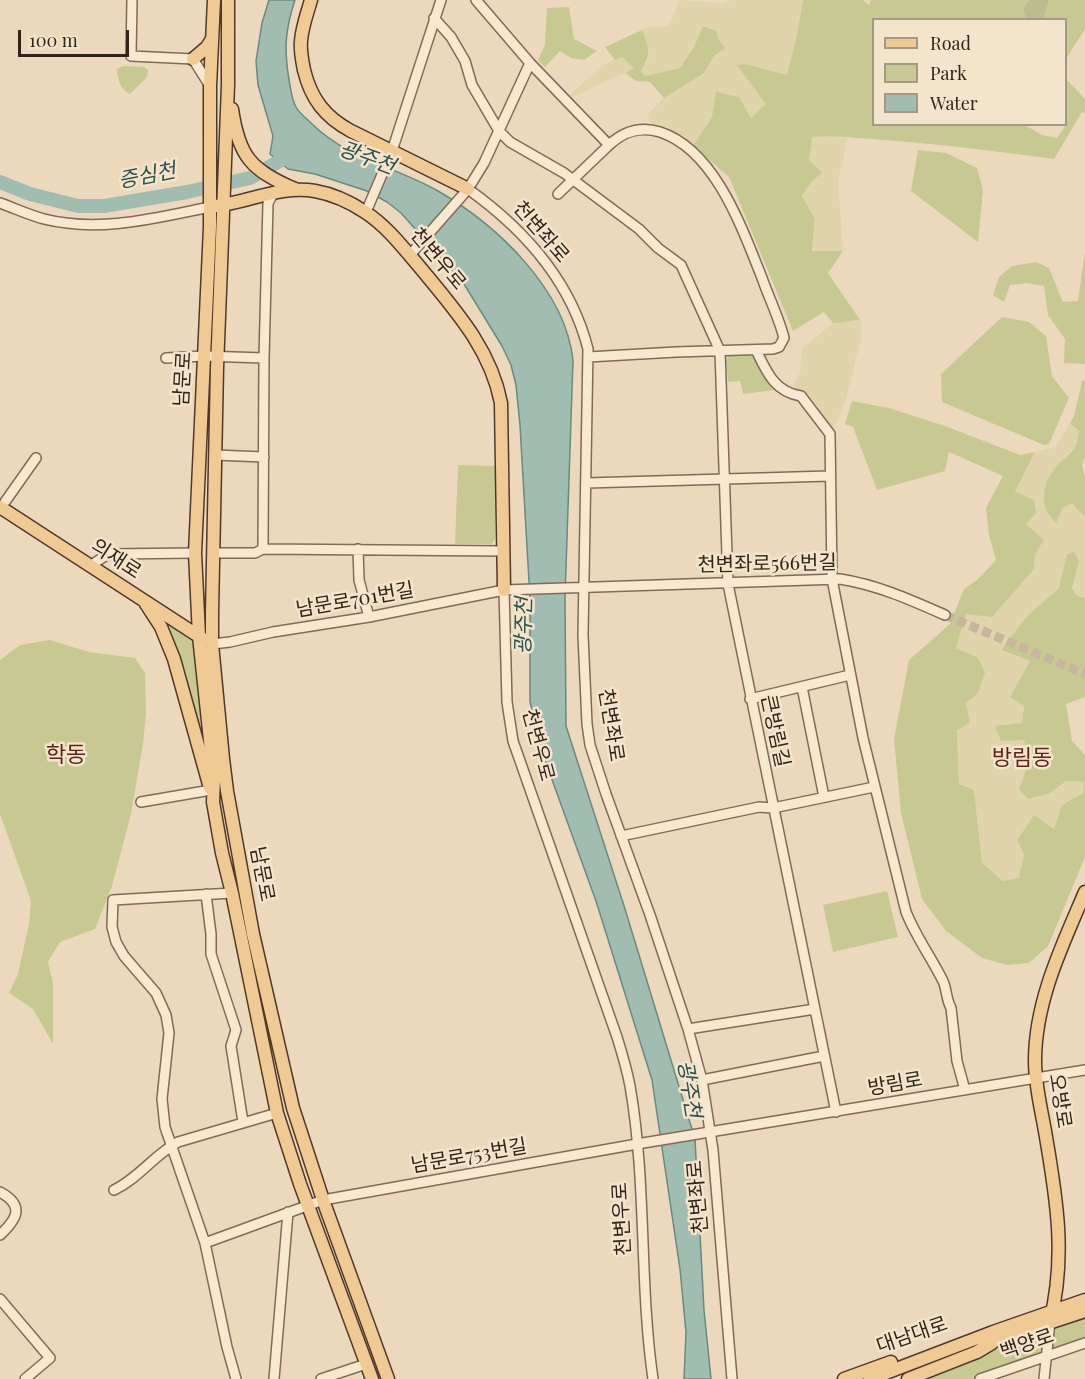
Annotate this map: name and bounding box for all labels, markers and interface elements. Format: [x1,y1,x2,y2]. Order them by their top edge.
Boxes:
scale bar [21,18,132,56]
legend [872,18,1067,126]
text: 100 m [29,28,78,52]
text: Road [930,31,971,55]
text: Park [930,61,967,85]
text: Water [930,91,978,115]
water label: 광주천 [335,136,399,180]
water label: 증심천 [116,158,178,194]
street label: 천변좌로 [508,196,574,268]
street label: 천변우로 [405,223,471,295]
street label: 남문로 [170,351,196,407]
street label: 의재로 [86,534,146,584]
street label: 천변좌로566번길 [697,551,837,577]
street label: 남문로701번길 [294,578,416,622]
water label: 광주천 [511,597,537,655]
street label: 천변좌로 [593,687,629,763]
street label: 큰방림길 [756,693,794,769]
street label: 천변우로 [517,706,559,784]
district label: 학동 [46,742,86,768]
district label: 방림동 [992,745,1052,771]
street label: 남문로 [245,845,279,903]
water label: 광주천 [672,1058,706,1120]
street label: 방림로 [866,1067,924,1101]
street label: 오방로 [1044,1072,1076,1130]
street label: 남문로753번길 [409,1134,529,1178]
street label: 천변좌로 [683,1159,713,1235]
street label: 천변우로 [608,1182,636,1256]
street label: 대남대로 [873,1312,951,1358]
street label: 백양로 [997,1324,1057,1364]

